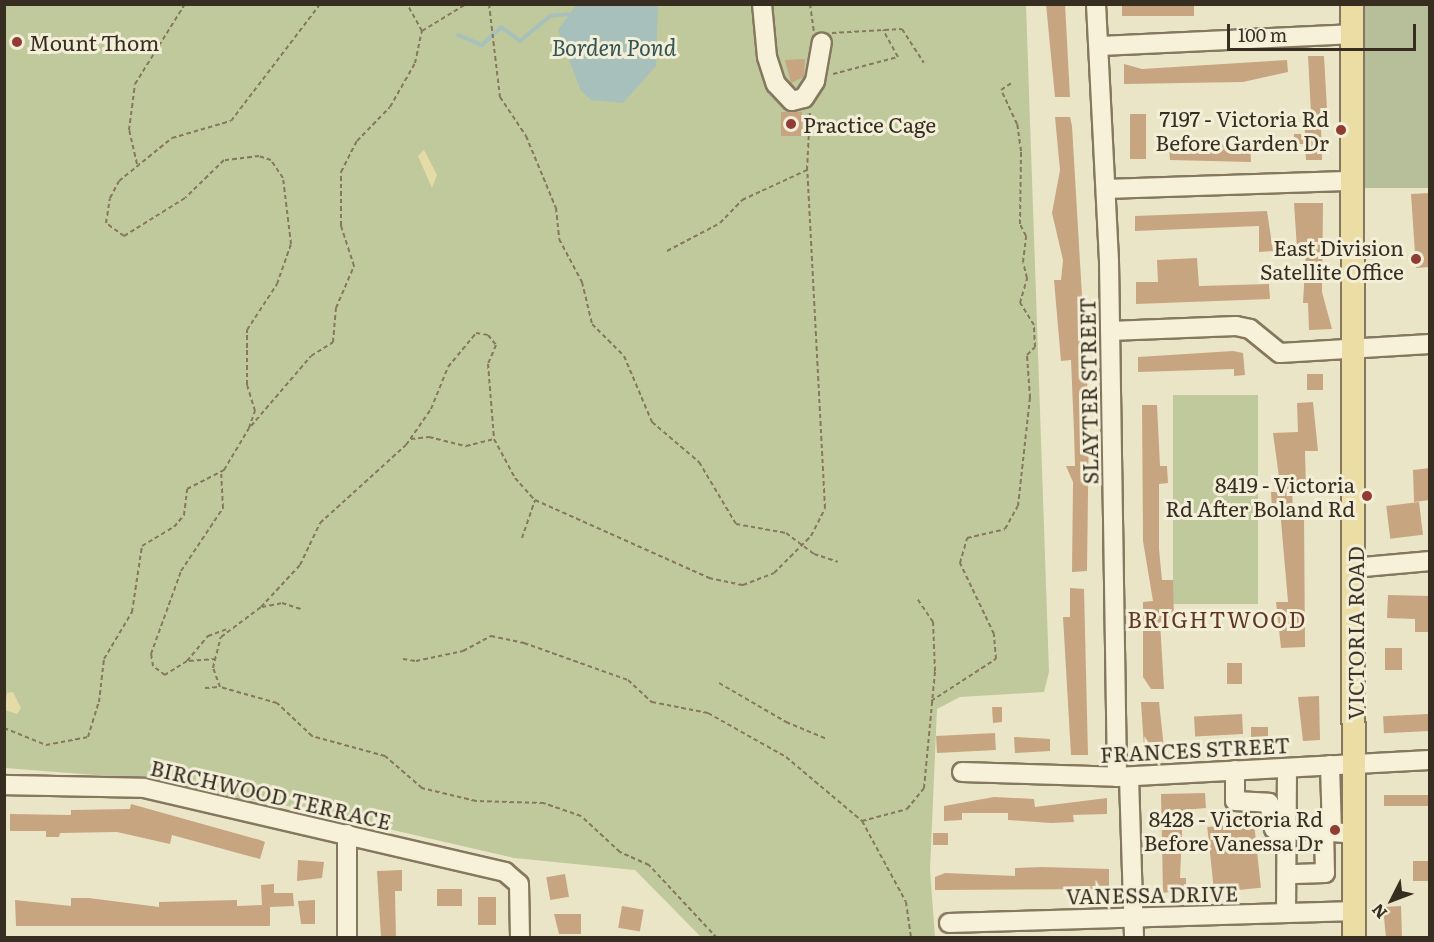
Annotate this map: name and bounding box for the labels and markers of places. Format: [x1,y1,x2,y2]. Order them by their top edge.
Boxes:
place label: Mount Thom [29,29,159,55]
marker: Mount Thom [10,35,24,49]
place label: 7197 - Victoria Rd Before Garden Dr [1155,105,1329,155]
place label: Practice Cage [803,111,936,137]
marker: Practice Cage [784,117,798,131]
marker: 7197 - Victoria Rd Before Garden Dr [1334,123,1348,137]
place label: East Division Satellite Office [1260,234,1404,284]
marker: East Division Satellite Office [1409,252,1423,266]
place label: 8419 - Victoria Rd After Boland Rd [1165,471,1355,521]
marker: 8419 - Victoria Rd After Boland Rd [1360,489,1374,503]
place label: 8428 - Victoria Rd Before Vanessa Dr [1143,805,1323,855]
marker: 8428 - Victoria Rd Before Vanessa Dr [1328,823,1342,837]

